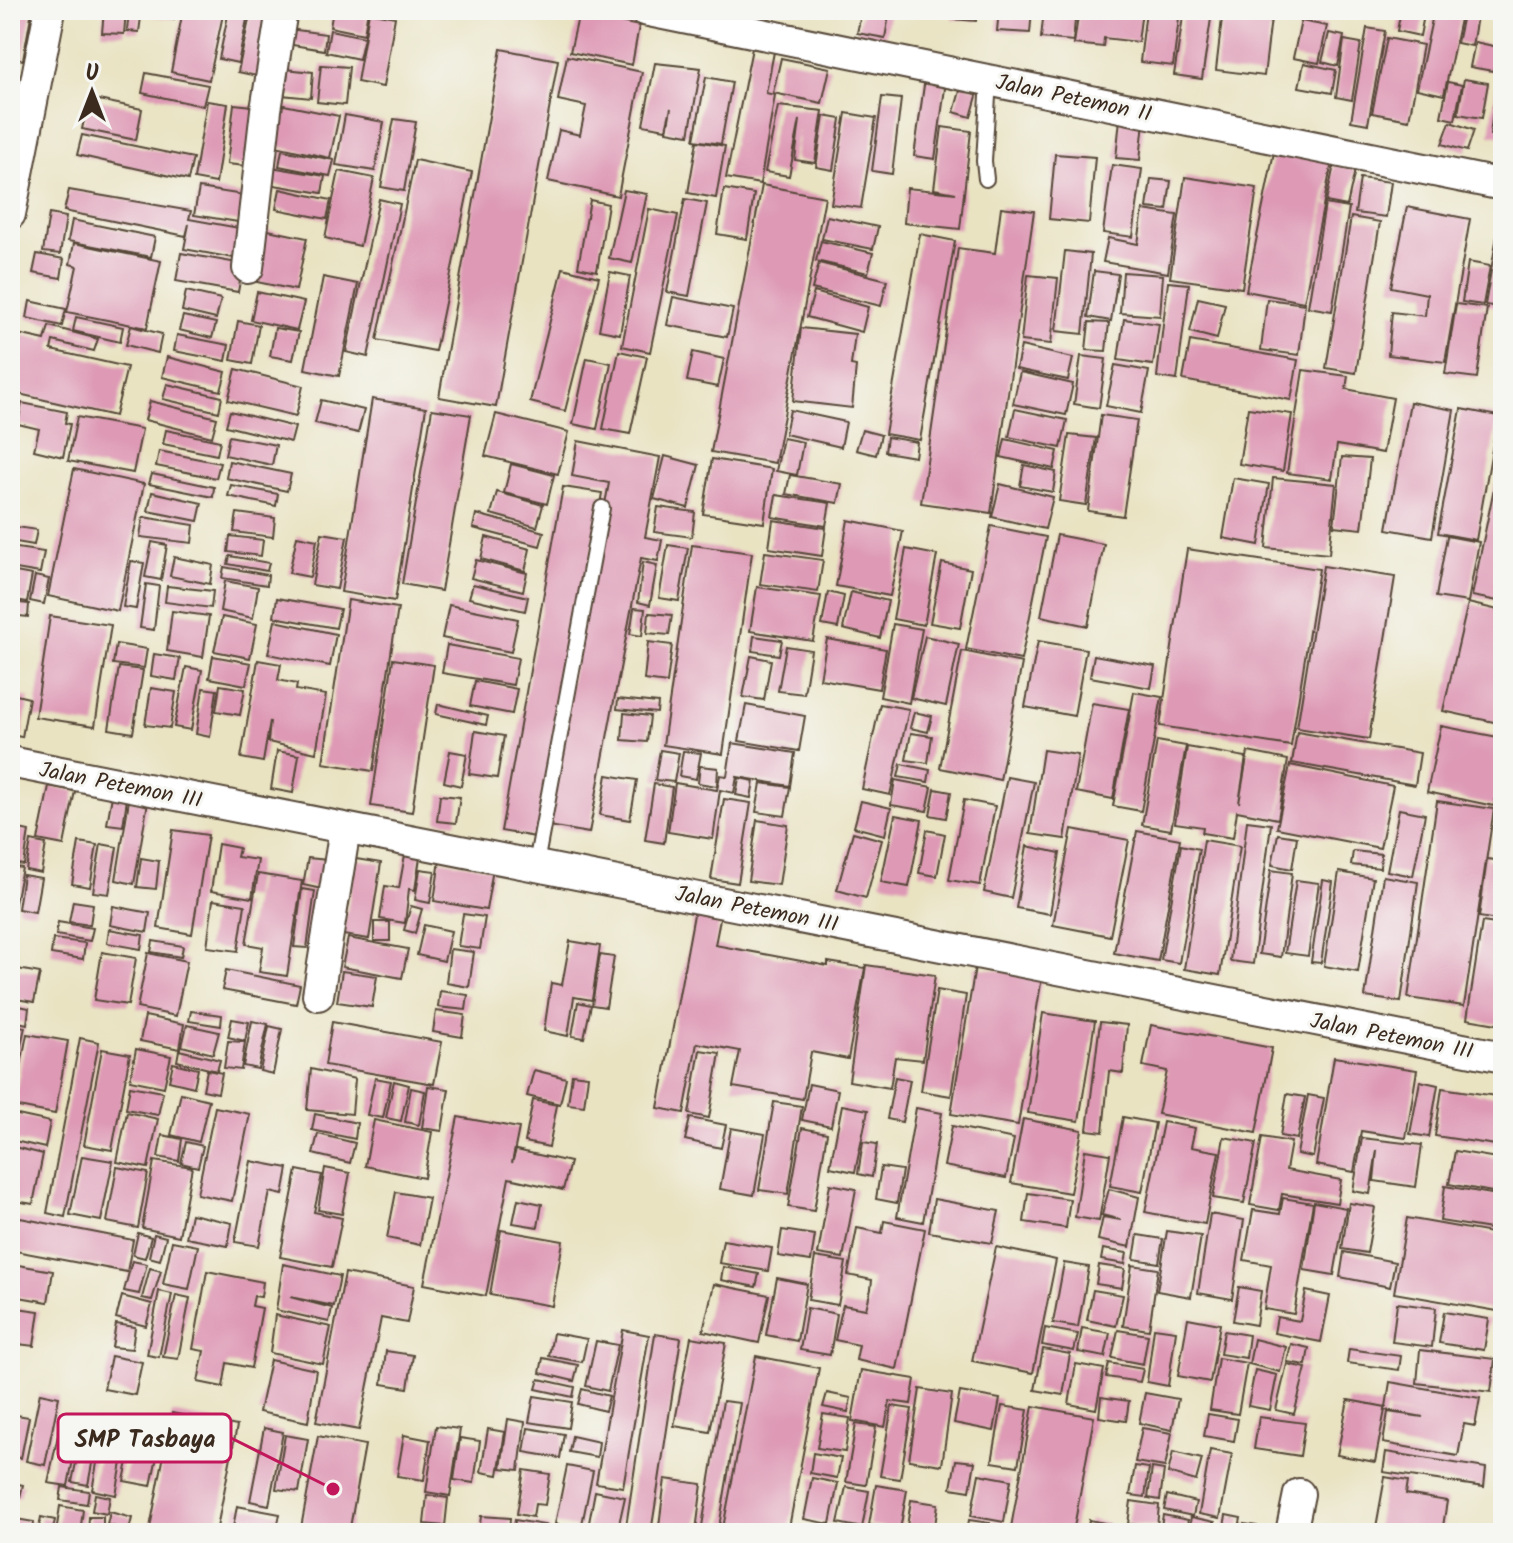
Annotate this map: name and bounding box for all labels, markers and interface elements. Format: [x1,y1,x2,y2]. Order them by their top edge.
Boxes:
north arrow [52,52,132,132]
text: U [85,57,99,92]
street label: Jalan Petemon II [992,66,1155,133]
street label: Jalan Petemon III [36,753,205,819]
street label: Jalan Petemon III [672,877,841,943]
street label: Jalan Petemon III [1307,1004,1476,1070]
callout: SMP Tasbaya [58,1414,231,1462]
text: SMP Tasbaya [75,1421,215,1460]

